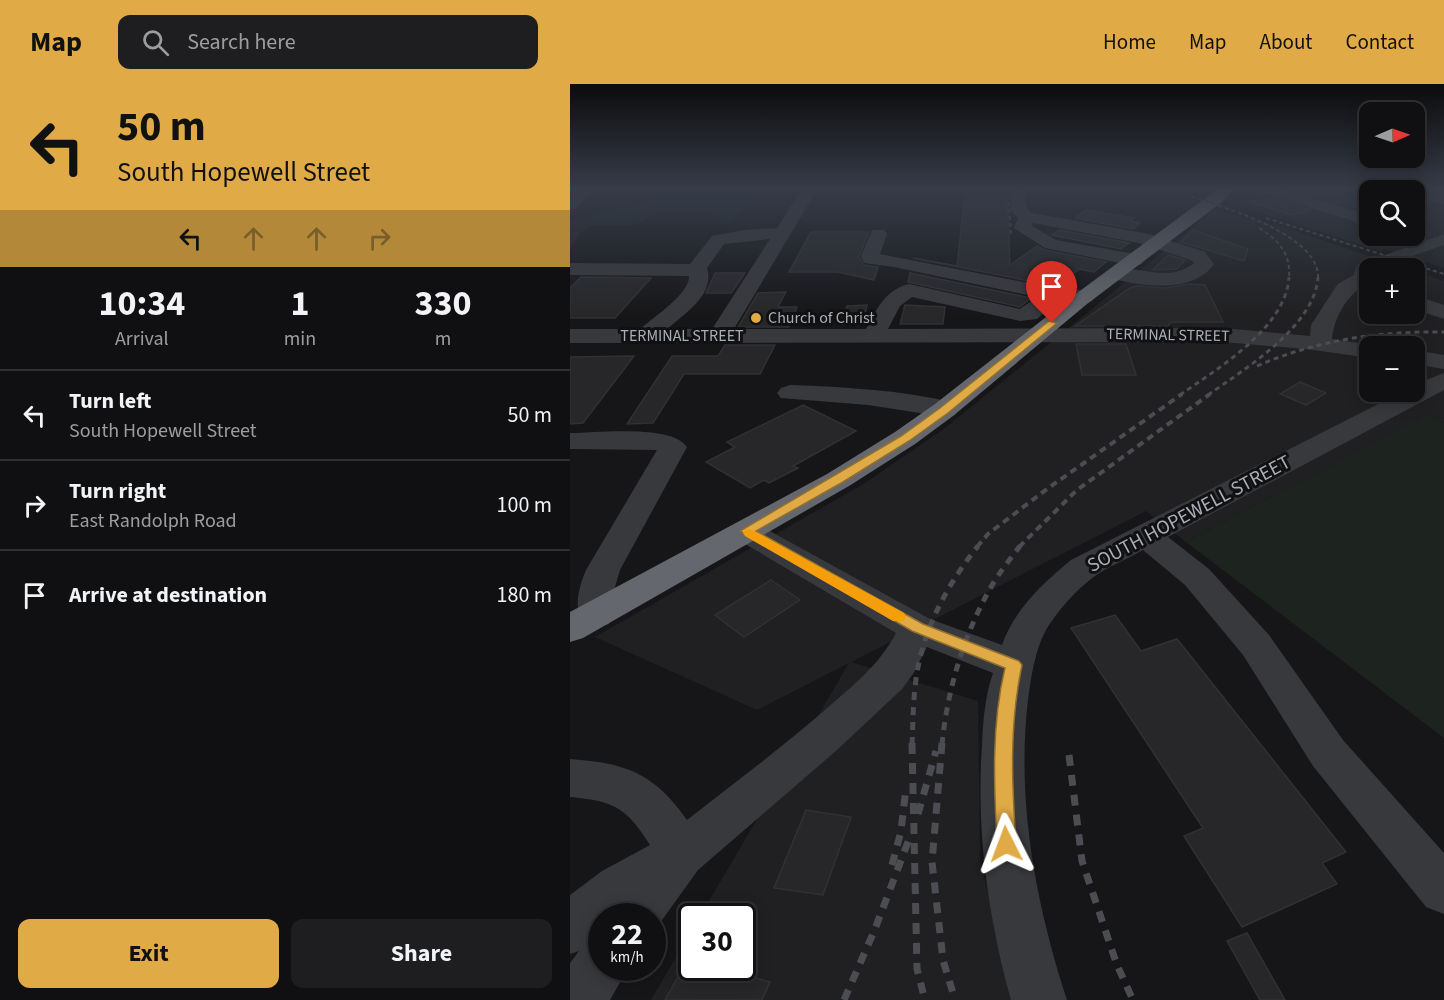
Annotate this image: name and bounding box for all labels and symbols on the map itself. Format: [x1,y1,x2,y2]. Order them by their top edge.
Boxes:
north arrow [1359,102,1425,168]
pin [1026,261,1077,323]
place label: Church of Christ [768,307,875,329]
marker: Church of Christ [749,311,763,325]
street label: TERMINAL STREET [1106,323,1230,347]
street label: TERMINAL STREET [620,325,744,347]
street label: SOUTH HOPEWELL STREET [1082,448,1296,580]
position arrow [974,812,1038,876]
speed limit sign: 30 [678,903,756,981]

